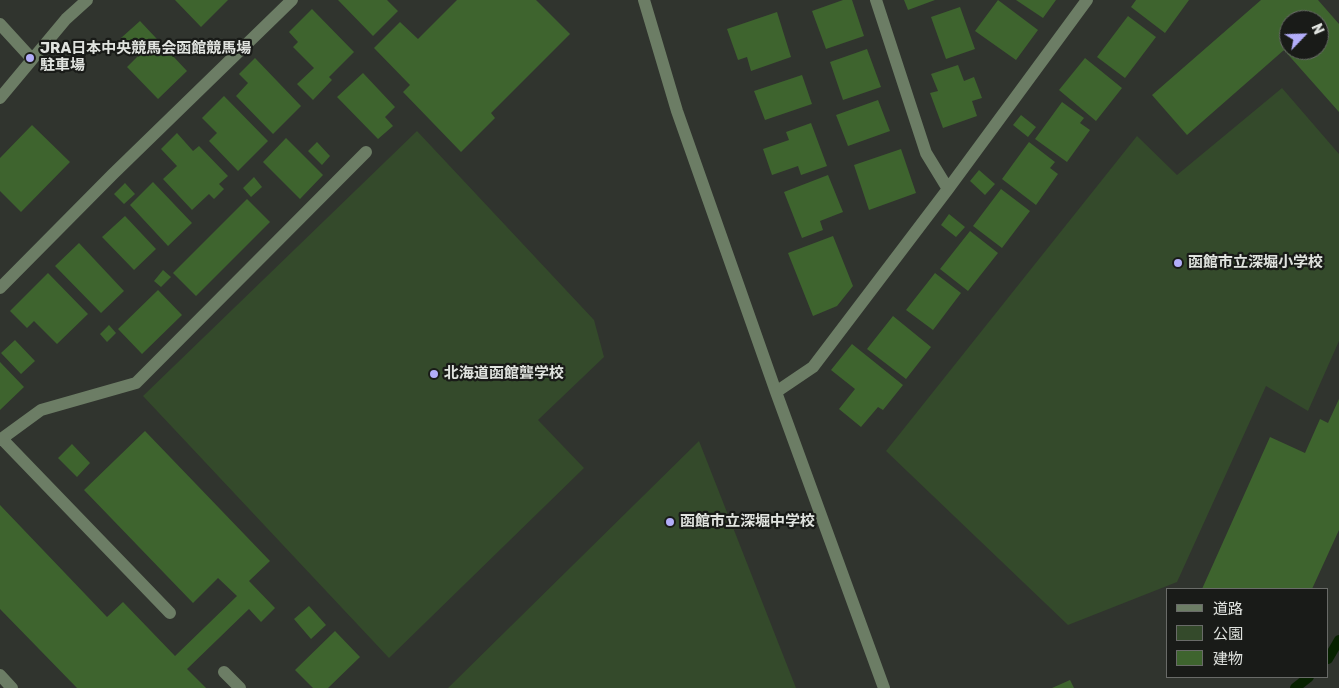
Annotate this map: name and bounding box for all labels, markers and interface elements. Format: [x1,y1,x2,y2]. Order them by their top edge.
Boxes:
north arrow [1279,10,1329,60]
text: N [1307,21,1327,37]
place label: JRA日本中央競馬会函館競馬場 駐車場 [40,40,251,75]
marker: JRA日本中央競馬会函館競馬場 駐車場 [24,52,36,64]
place label: 函館市立深堀小学校 [1188,254,1323,272]
marker: 函館市立深堀小学校 [1172,257,1184,269]
place label: 北海道函館聾学校 [444,365,564,383]
marker: 北海道函館聾学校 [428,368,440,380]
place label: 函館市立深堀中学校 [680,513,815,531]
marker: 函館市立深堀中学校 [664,516,676,528]
legend [1166,588,1329,678]
text: 道路 [1213,600,1243,618]
text: 公園 [1213,625,1243,643]
text: 建物 [1213,650,1243,668]

